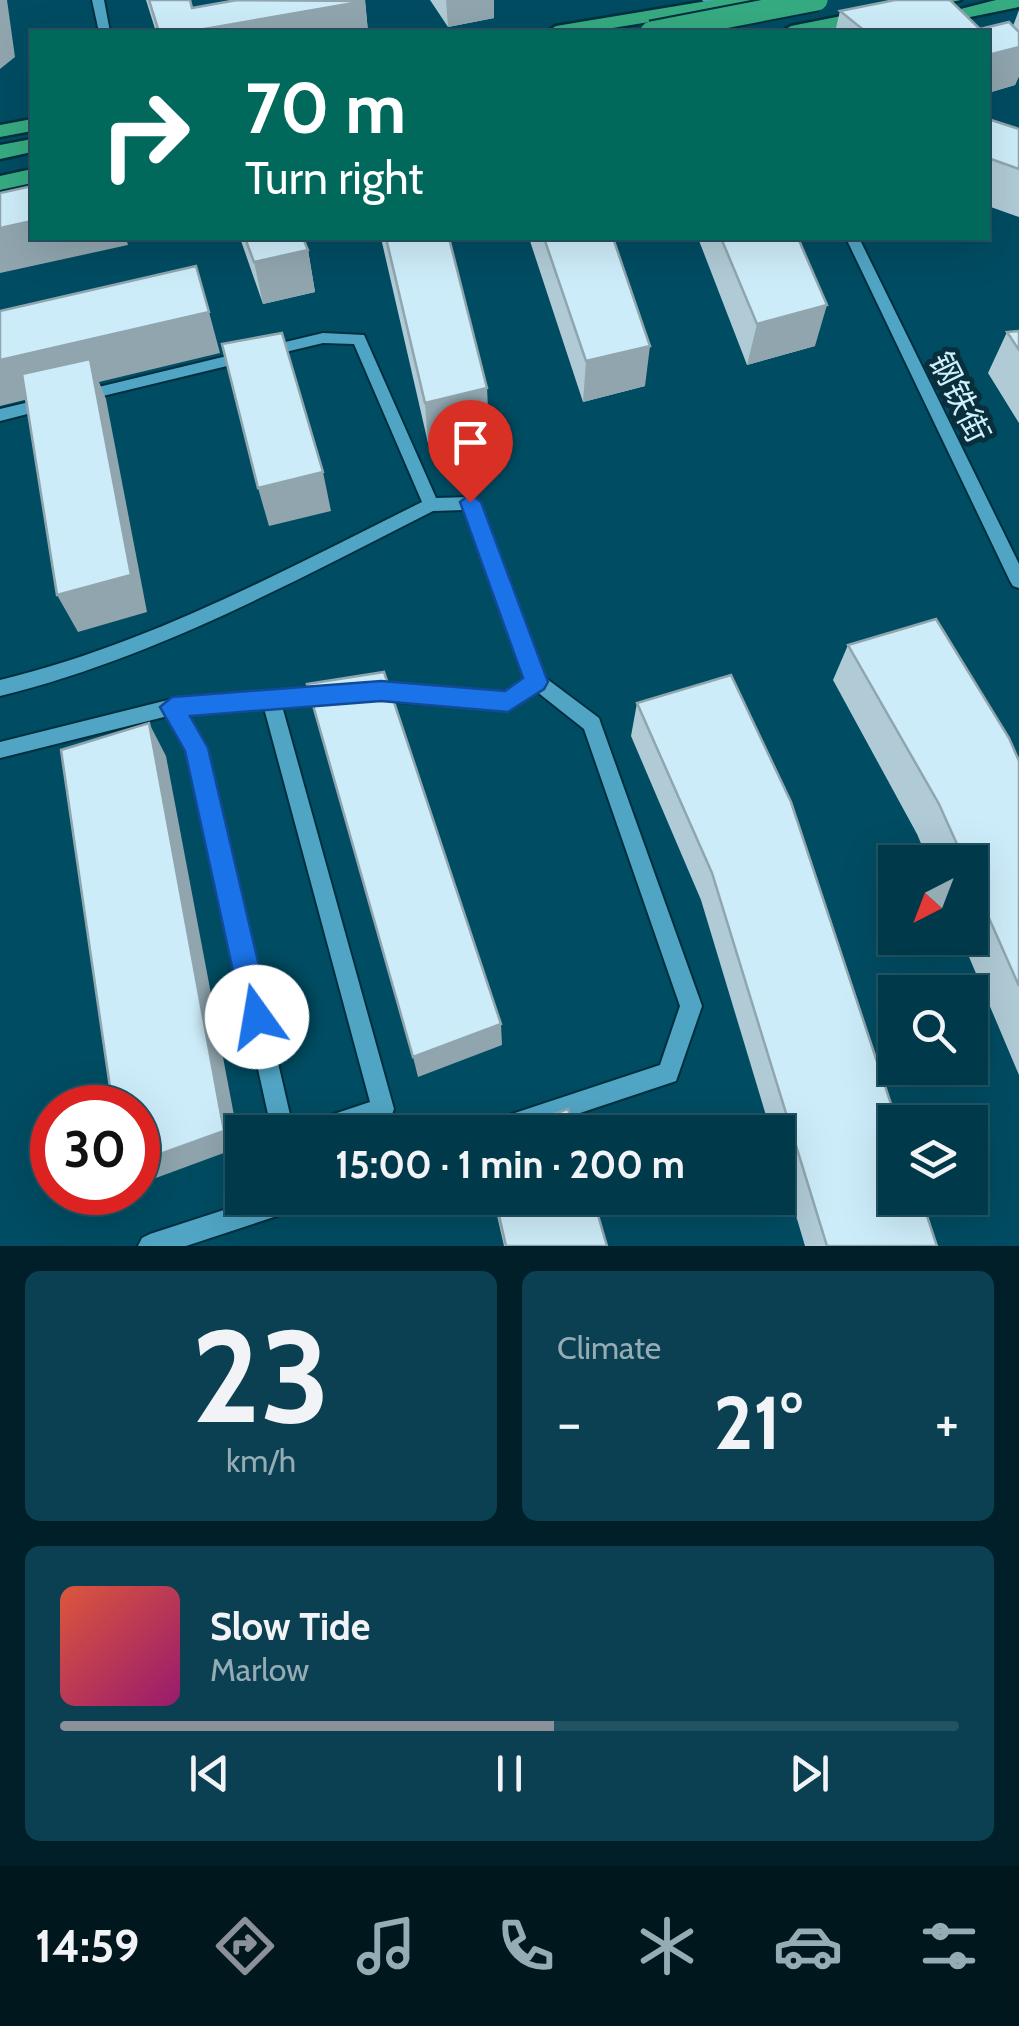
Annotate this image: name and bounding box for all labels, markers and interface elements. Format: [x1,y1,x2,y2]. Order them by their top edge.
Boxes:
text: 70 m [245,65,406,151]
icon: right [80,70,210,200]
text: Turn right [245,151,424,205]
street label: 钢铁街 [921,345,999,449]
pin [428,400,513,503]
icon: arrive [443,415,498,470]
north arrow [878,845,988,955]
map controls [878,845,988,1215]
position arrow [205,965,309,1069]
button: search [878,975,988,1085]
speed limit sign: 30 [30,1085,160,1215]
button: layers [878,1105,988,1215]
text: 15:00 · 1 min · 200 m [335,1141,685,1188]
text: 23 [192,1297,330,1455]
text: Climate [557,1328,661,1367]
text: 21° [713,1377,803,1468]
text: − [557,1389,581,1456]
text: + [935,1389,959,1456]
text: km/h [226,1441,296,1480]
text: Slow Tide [210,1603,370,1650]
text: Marlow [210,1650,309,1689]
icon: previous [182,1746,237,1801]
icon: pause [482,1746,537,1801]
icon: next [782,1746,837,1801]
icon: directions [210,1911,280,1981]
icon: music [351,1911,421,1981]
icon: phone [491,1911,561,1981]
icon: climate [632,1911,702,1981]
icon: car [773,1911,843,1981]
icon: filters [914,1911,984,1981]
text: 14:59 [35,1919,139,1973]

